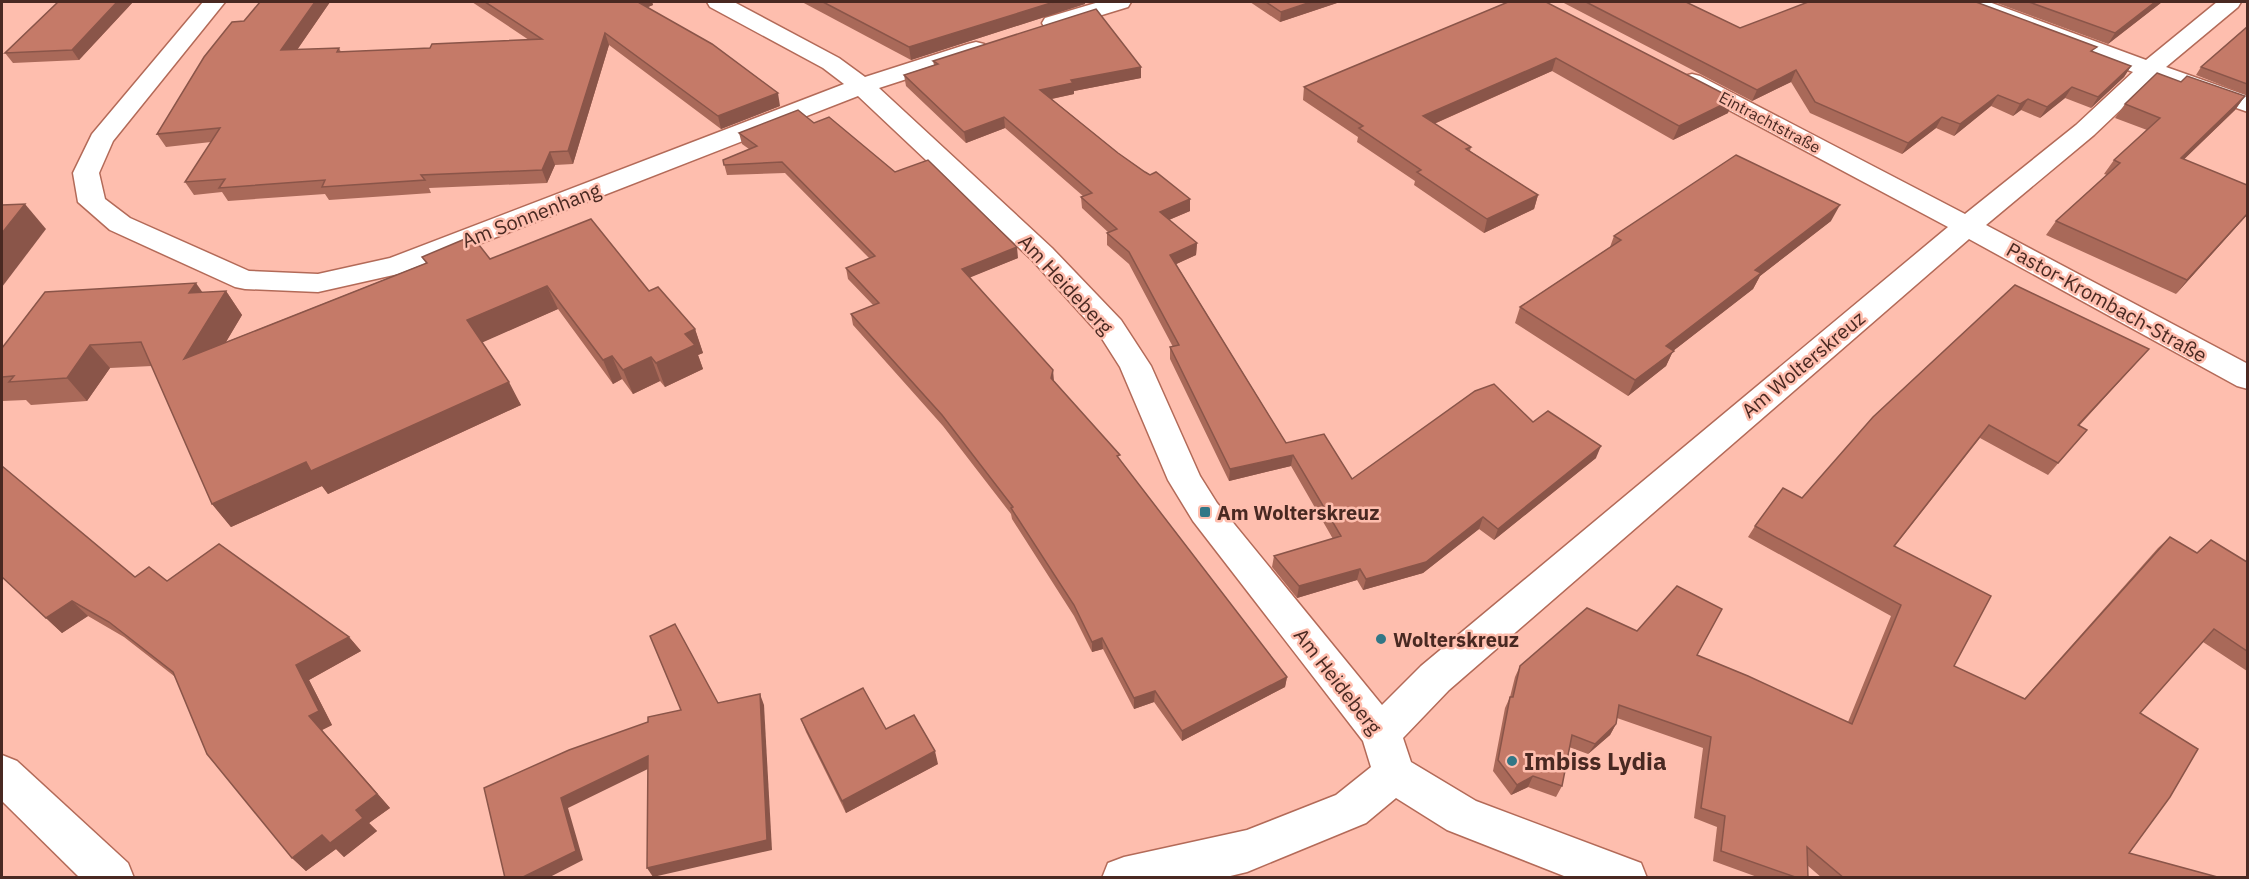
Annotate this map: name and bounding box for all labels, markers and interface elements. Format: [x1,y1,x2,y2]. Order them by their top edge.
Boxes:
street label: Eintrachtstraße [1716,87,1824,157]
street label: Am Sonnenhang [458,176,605,254]
street label: Am Heideberg [1013,228,1120,340]
street label: Pastor-Krombach-Straße [2002,236,2212,368]
street label: Am Wolterskreuz [1736,304,1870,424]
place label: Am Wolterskreuz [1217,499,1380,526]
marker: Am Wolterskreuz [1198,505,1212,519]
street label: Am Heideberg [1288,622,1388,740]
place label: Wolterskreuz [1393,626,1519,653]
marker: Wolterskreuz [1374,632,1388,646]
place label: Imbiss Lydia [1524,745,1667,777]
marker: Imbiss Lydia [1505,754,1519,768]

